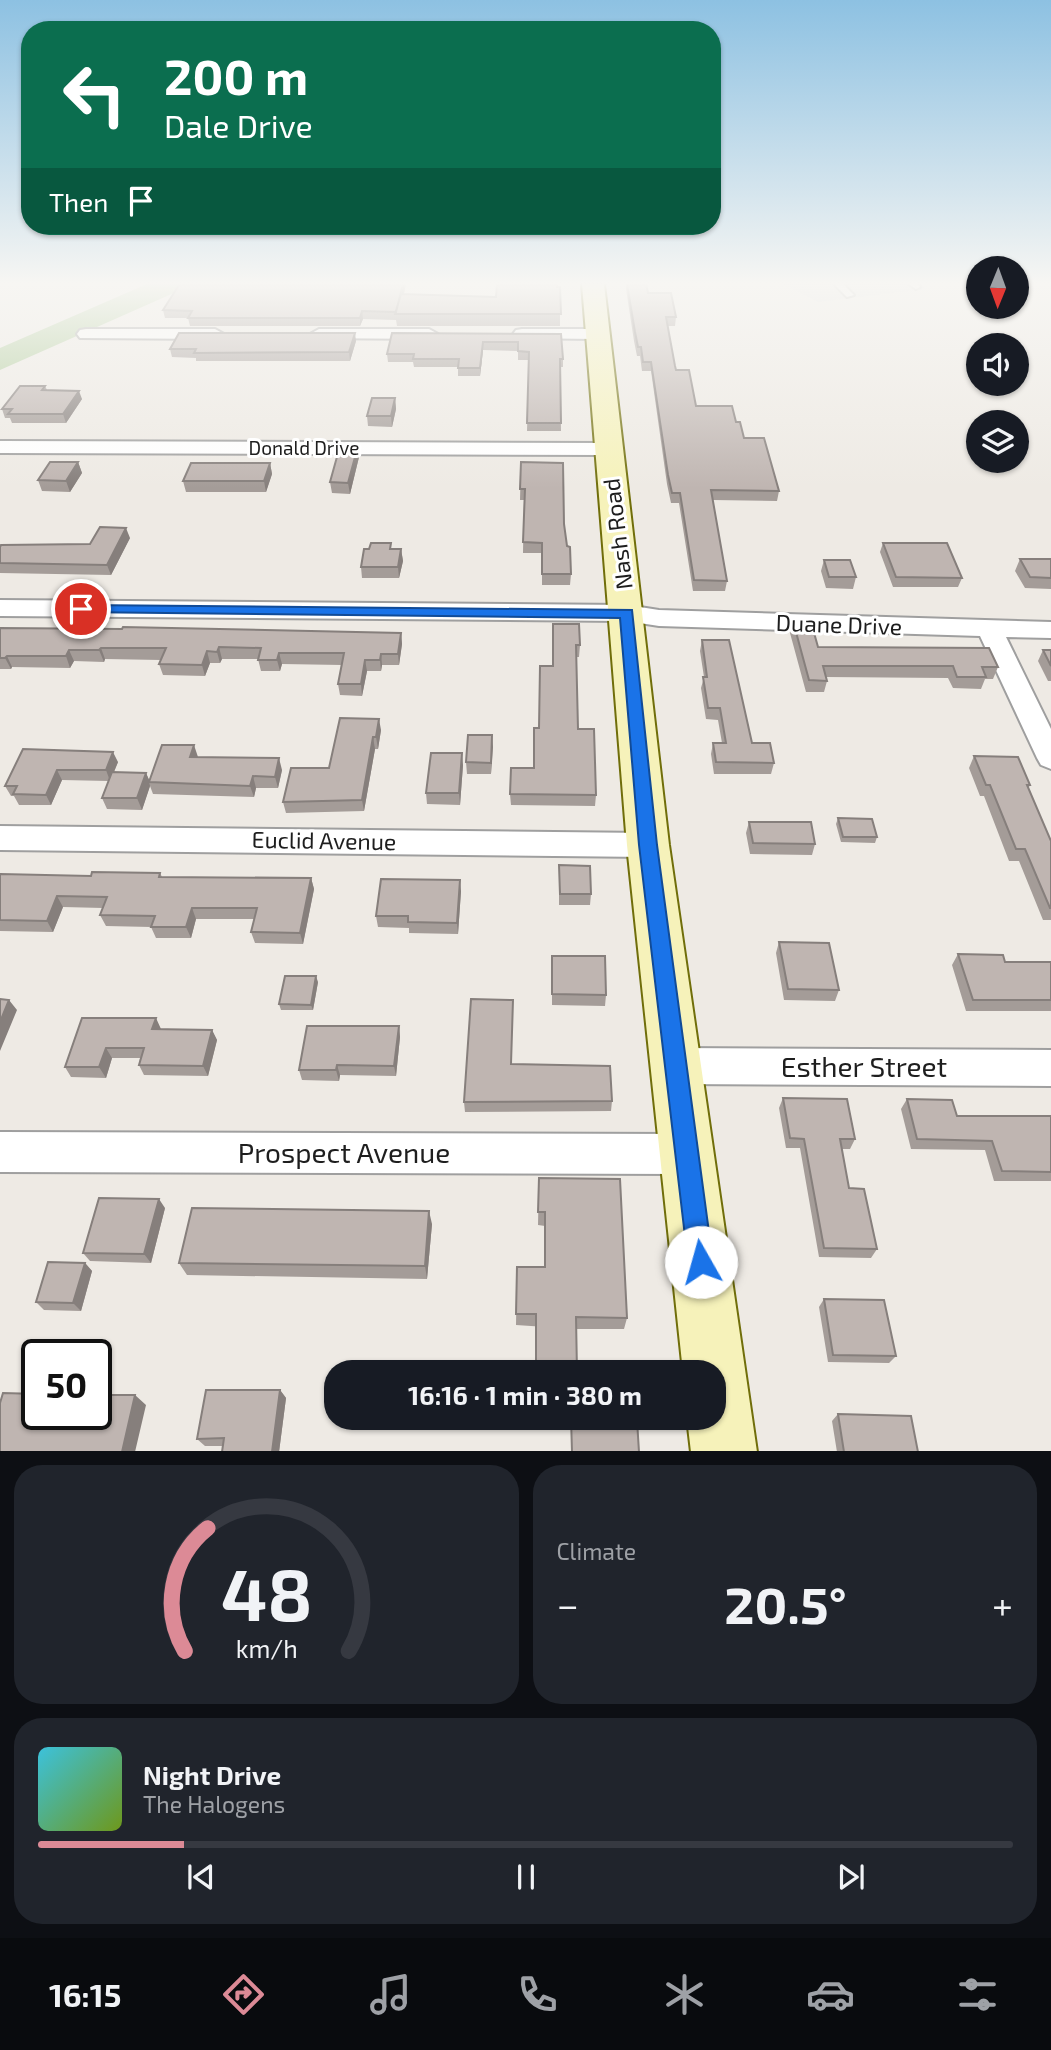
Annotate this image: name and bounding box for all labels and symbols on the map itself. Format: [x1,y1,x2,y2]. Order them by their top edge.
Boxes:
north arrow [966,256,1029,318]
street label: Donald Drive [249,436,359,459]
street label: Nash Road [596,477,638,591]
pin [51,579,111,639]
street label: Duane Drive [775,608,903,640]
street label: Euclid Avenue [251,825,397,855]
street label: Esther Street [781,1049,947,1083]
street label: Prospect Avenue [238,1135,450,1169]
position arrow [664,1225,738,1299]
speed limit sign: 50 [21,1339,112,1430]

